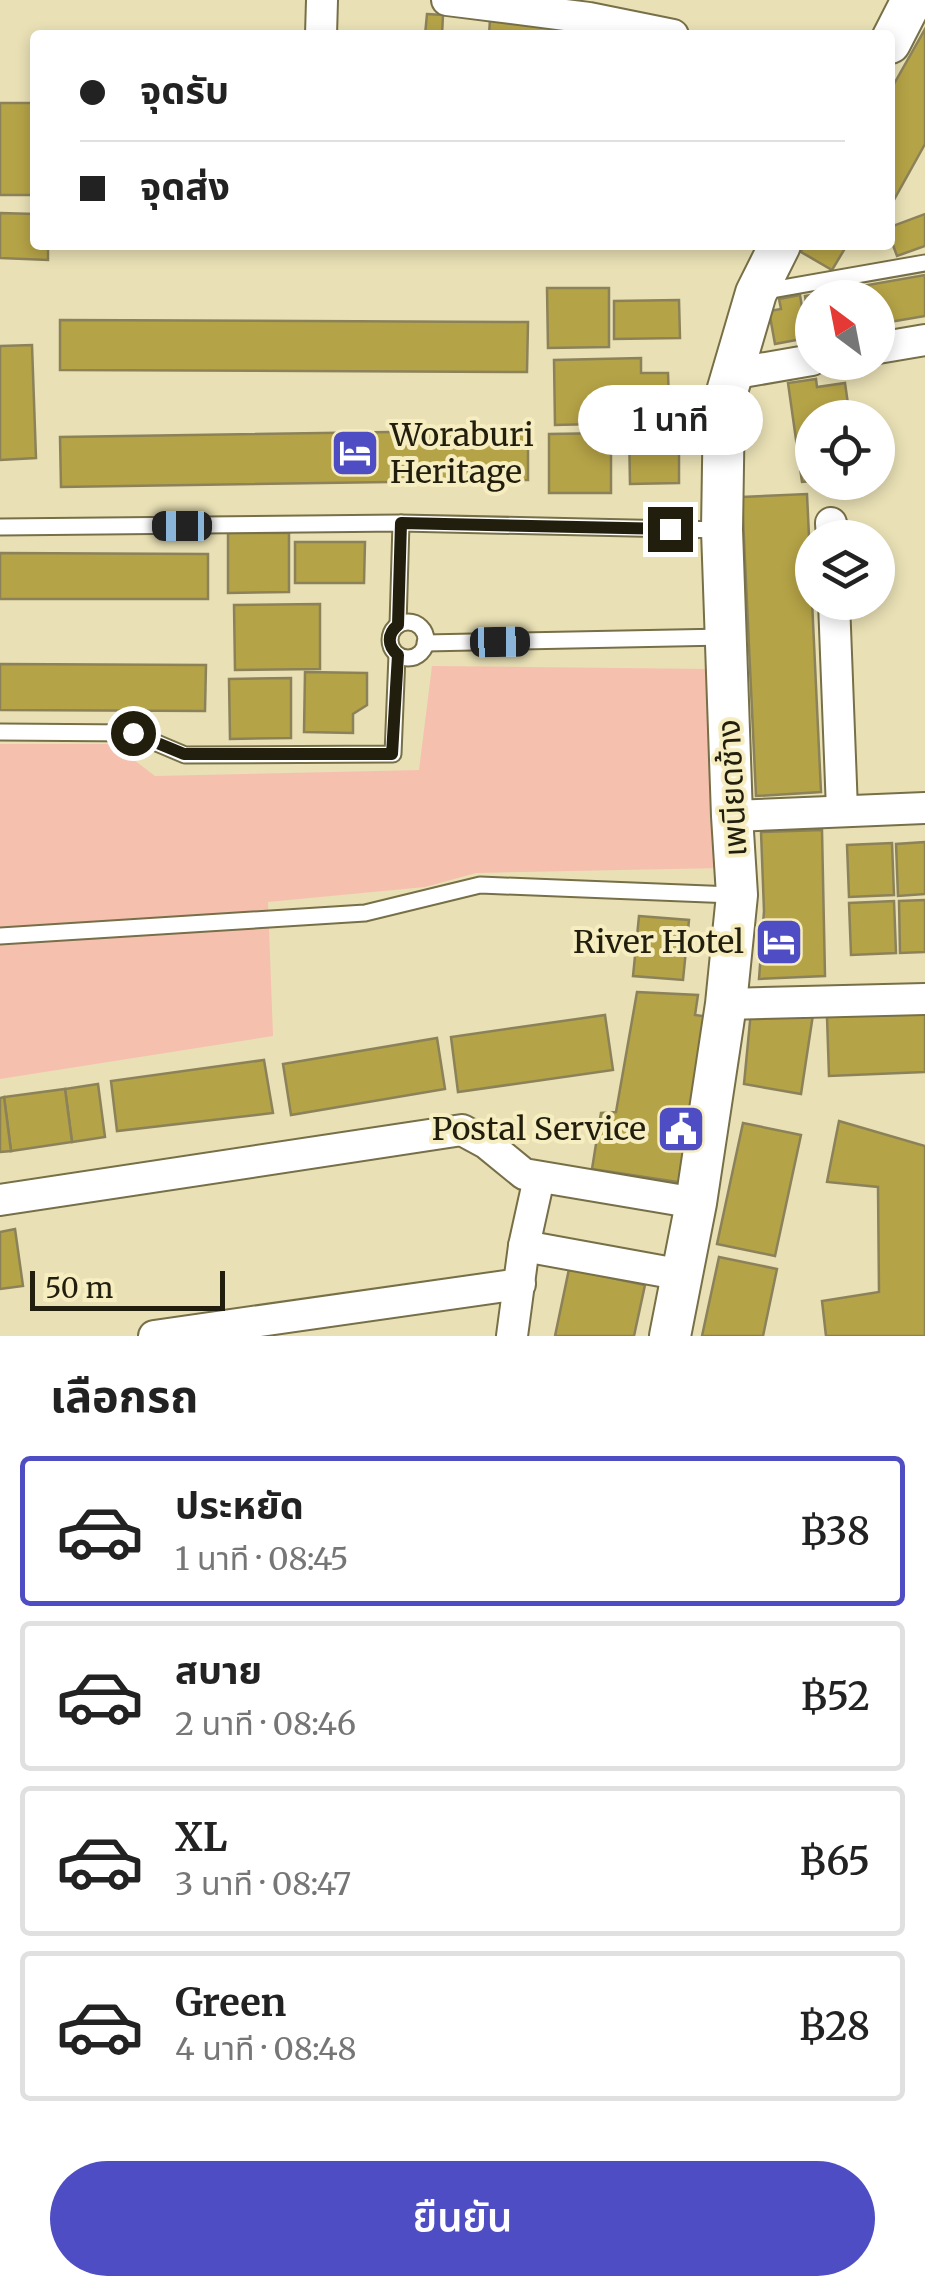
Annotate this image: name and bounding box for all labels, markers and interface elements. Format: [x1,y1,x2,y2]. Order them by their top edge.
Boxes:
text: จุดรับ [140,67,229,114]
text: จุดส่ง [140,163,230,210]
north arrow [795,280,895,380]
map controls [795,280,895,620]
callout: 1 นาที [578,384,762,454]
text: 1 นาที [632,400,709,440]
button: locate [795,400,895,500]
place label: Woraburi Heritage [389,415,534,492]
hotel icon: Woraburi Heritage [329,427,381,479]
route end [648,507,693,552]
car [152,511,212,541]
button: layers [795,520,895,620]
car [470,626,530,658]
route start [111,711,156,756]
street label: เพนียดช้าง [708,718,756,858]
hotel icon: River Hotel [753,916,805,968]
place label: River Hotel [573,922,744,962]
public building icon: Postal Service [655,1103,707,1155]
place label: Postal Service [432,1109,646,1149]
scale bar [30,1266,225,1310]
text: 50 m [45,1270,113,1306]
text: เลือกรถ [50,1368,198,1424]
text: ประหยัด [175,1482,304,1529]
icon: car [55,1486,145,1576]
text: ฿38 [801,1508,870,1555]
text: 1 นาที · 08:45 [175,1539,348,1579]
text: สบาย [175,1647,262,1694]
icon: car [55,1651,145,1741]
text: ฿52 [801,1673,870,1720]
text: 2 นาที · 08:46 [175,1704,356,1744]
text: XL [175,1814,227,1861]
icon: car [55,1816,145,1906]
text: ฿65 [800,1838,870,1885]
text: 3 นาที · 08:47 [175,1864,351,1904]
text: Green [175,1979,286,2026]
icon: car [55,1981,145,2071]
text: ฿28 [799,2003,870,2050]
text: 4 นาที · 08:48 [175,2029,357,2069]
button: ยืนยัน [50,2161,875,2276]

